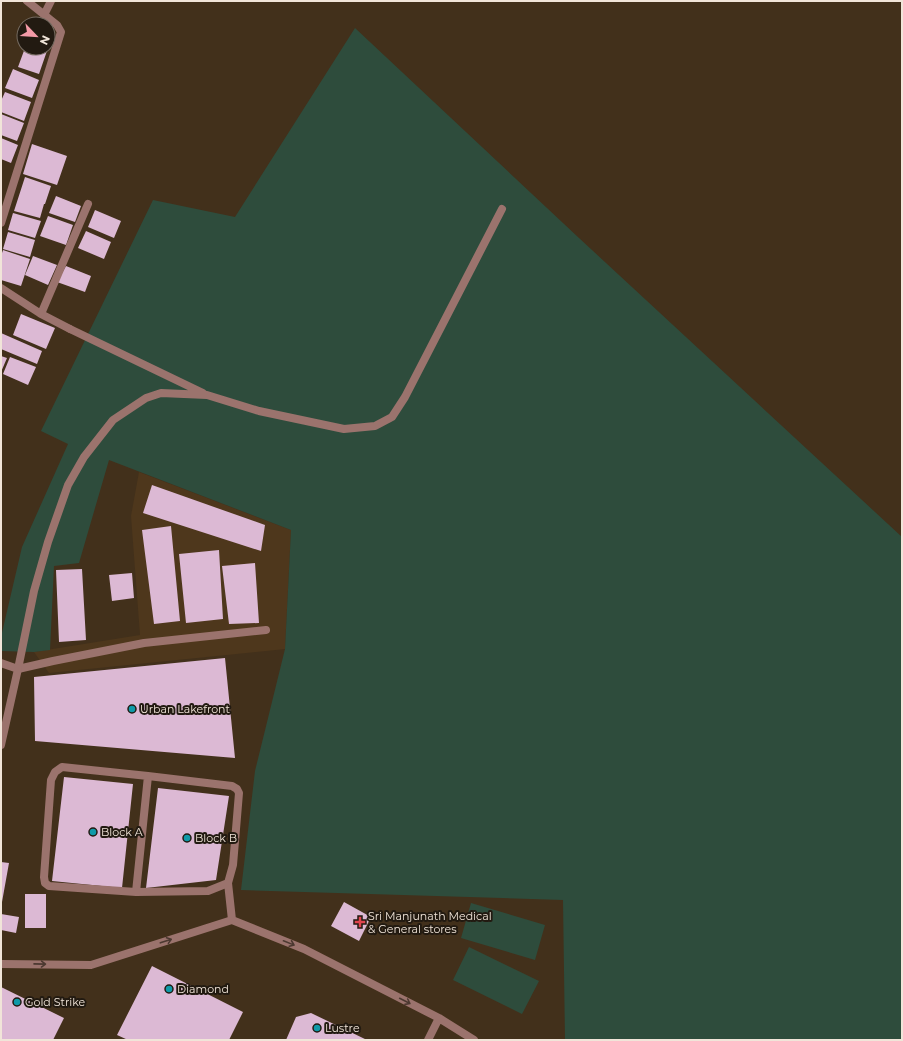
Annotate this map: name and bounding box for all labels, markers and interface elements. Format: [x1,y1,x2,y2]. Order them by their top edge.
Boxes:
north arrow [16,16,56,56]
text: N [37,33,53,47]
place label: Urban Lakefront [140,702,231,716]
marker: Urban Lakefront [127,704,137,714]
place label: Block A [101,825,143,839]
marker: Block A [88,827,98,837]
place label: Block B [195,831,237,845]
marker: Block B [182,833,192,843]
place label: Sri Manjunath Medical & General stores [368,909,492,936]
marker: Sri Manjunath Medical & General stores [355,917,365,927]
one-way arrow [160,937,173,944]
one-way arrow [282,939,294,947]
one-way arrow [33,960,46,968]
place label: Diamond [177,982,229,996]
marker: Diamond [164,984,174,994]
place label: Gold Strike [25,995,86,1009]
marker: Gold Strike [12,997,22,1007]
one-way arrow [399,997,411,1005]
place label: Lustre [325,1021,360,1035]
marker: Lustre [312,1023,322,1033]

